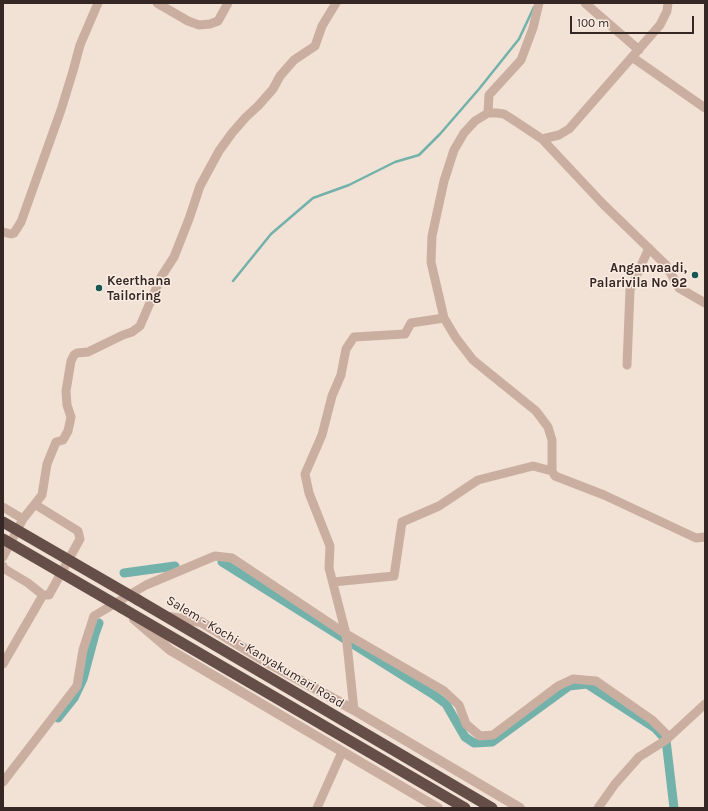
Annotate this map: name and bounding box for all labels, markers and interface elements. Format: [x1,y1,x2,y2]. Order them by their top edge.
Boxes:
scale bar [572,8,696,34]
text: 100 m [577,16,609,30]
place label: Anganvaadi, Palarivila No 92 [589,260,687,291]
marker: Anganvaadi, Palarivila No 92 [690,270,700,280]
place label: Keerthana Tailoring [107,273,171,304]
marker: Keerthana Tailoring [94,283,104,293]
street label: Salem - Kochi - Kanyakumari Road [163,593,347,711]

